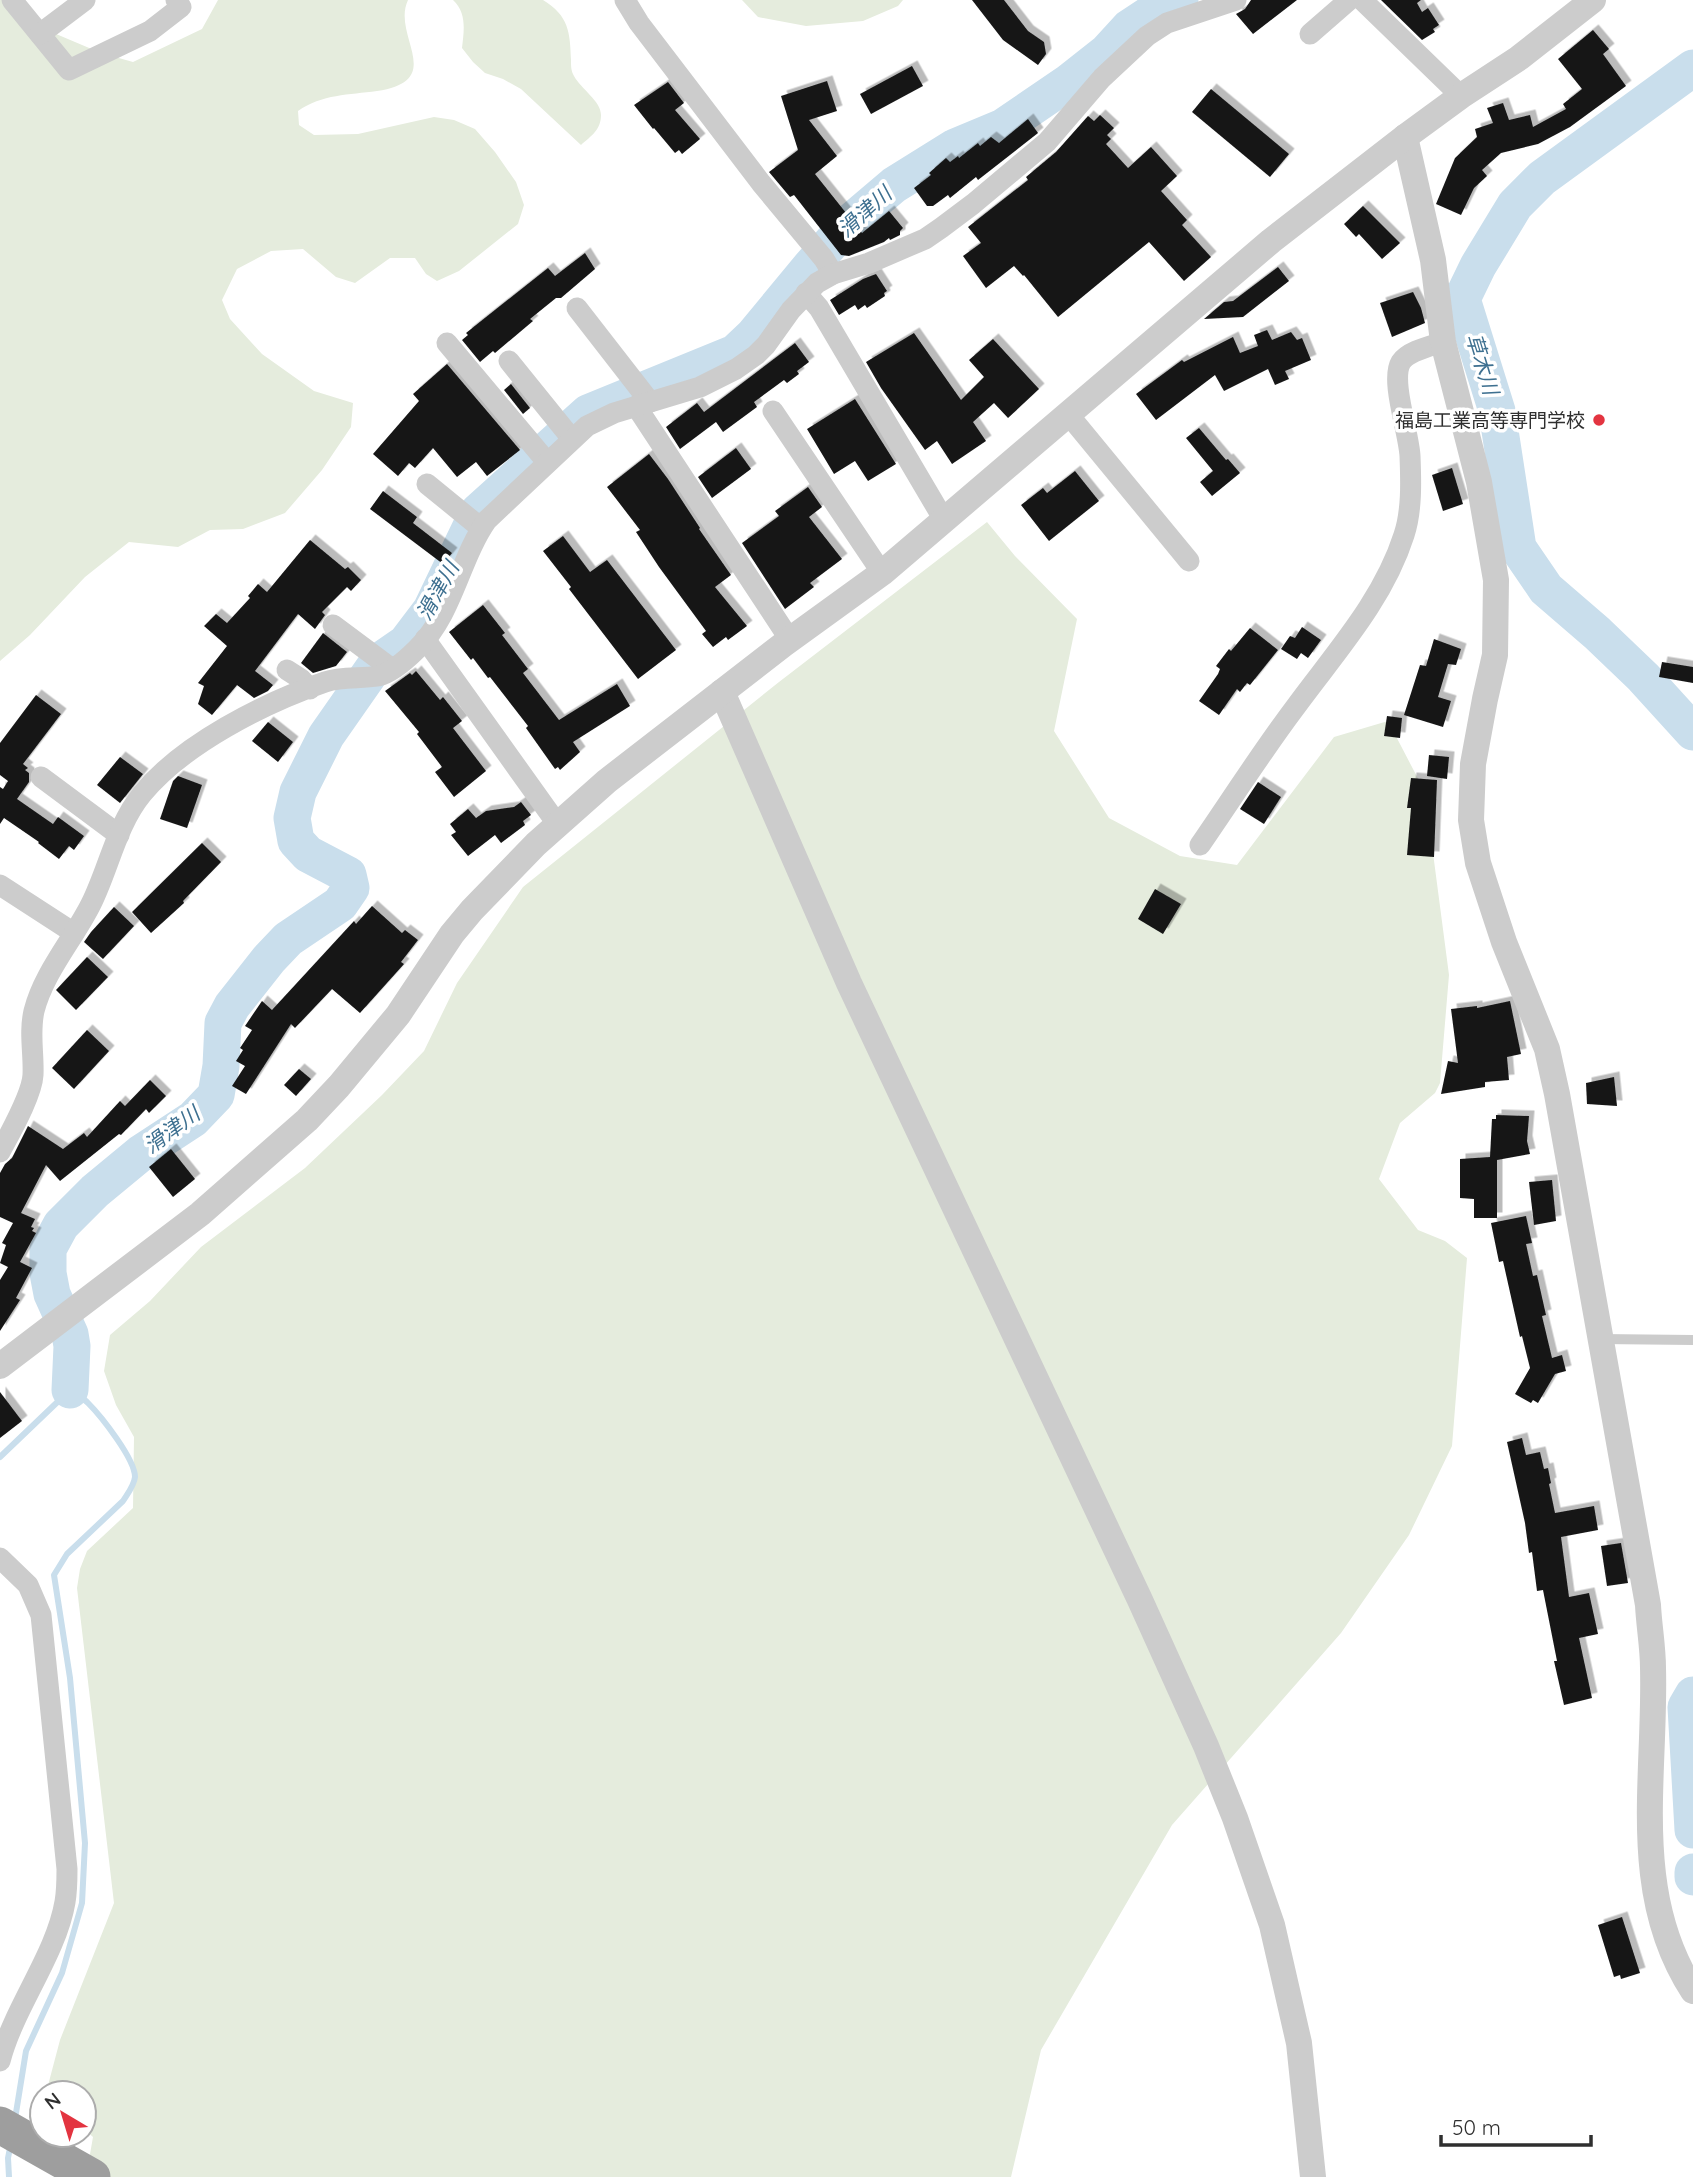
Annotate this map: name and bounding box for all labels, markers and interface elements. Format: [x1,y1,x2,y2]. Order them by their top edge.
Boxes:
water label: 滑津川 [832,179,898,242]
water label: 草木川 [1461,330,1505,400]
place label: 福島工業高等専門学校 [1395,408,1585,432]
marker: 福島工業高等専門学校 [1591,412,1607,428]
water label: 滑津川 [410,555,465,624]
water label: 滑津川 [138,1099,206,1158]
north arrow [28,2079,98,2149]
text: N [40,2087,65,2114]
scale bar [1441,2104,1592,2148]
text: 50 m [1452,2114,1501,2140]

